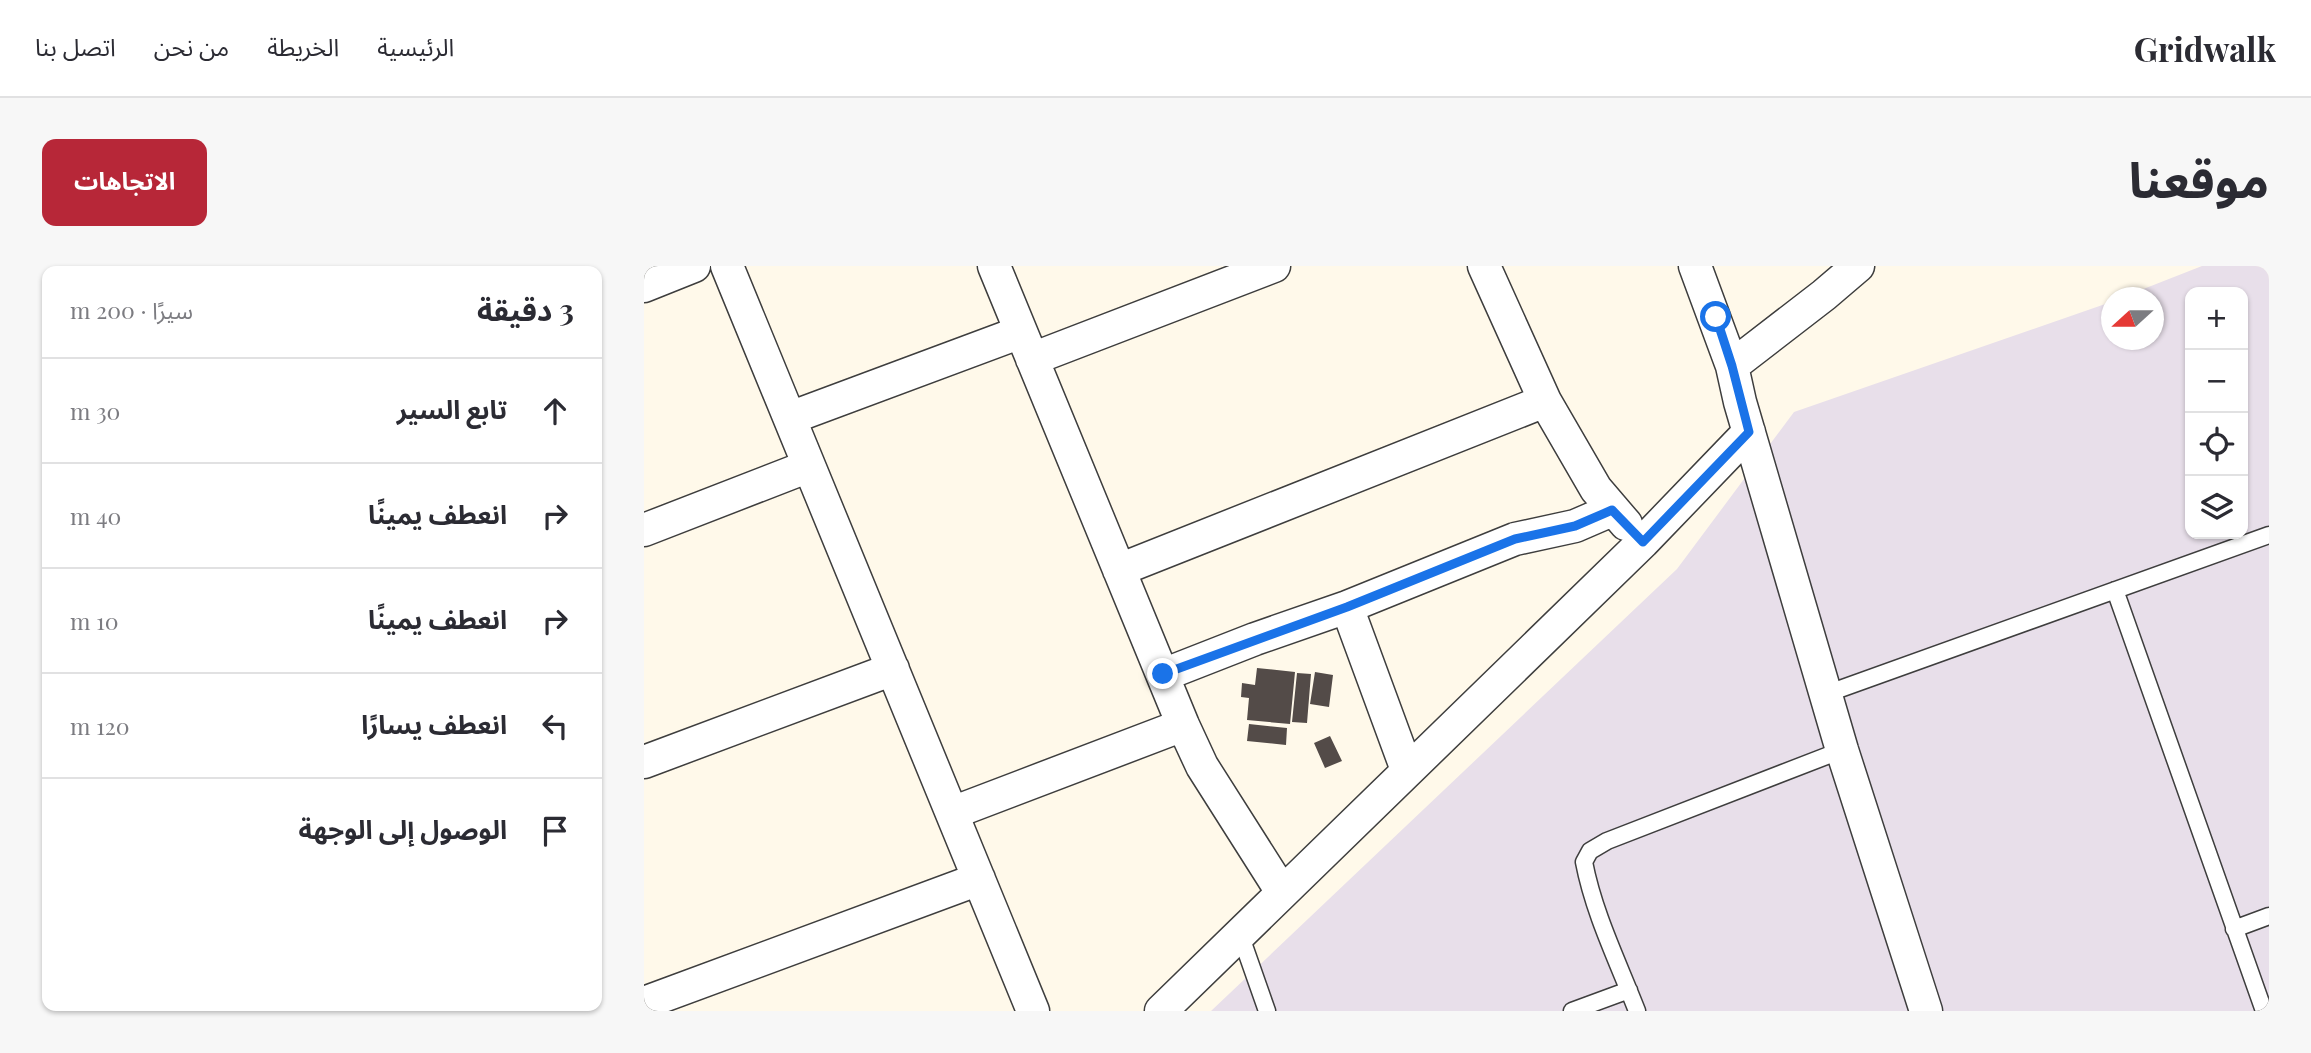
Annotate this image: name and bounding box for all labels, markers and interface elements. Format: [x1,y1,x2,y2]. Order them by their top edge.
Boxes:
text: Gridwalk [2134,26,2276,70]
text: اتصل بنا [35,30,116,62]
text: من نحن [154,30,229,62]
text: الخريطة [267,30,339,62]
text: الرئيسية [377,30,454,62]
button: الاتجاهات [42,139,207,226]
text: موقعنا [2129,145,2269,210]
north arrow [2101,287,2164,350]
map controls [2185,287,2248,539]
button: + [2185,287,2248,350]
text: 3 دقيقة [477,289,574,329]
text: سيرًا · 200 m [70,294,193,325]
route start [1700,301,1731,332]
button: − [2185,350,2248,413]
text: تابع السير [397,391,507,426]
icon: ahead [536,392,574,430]
text: 30 m [70,395,120,426]
button: locate [2185,413,2248,476]
button: layers [2185,476,2248,539]
text: انعطف يمينًا [368,496,507,531]
icon: right [536,497,574,535]
text: 40 m [70,500,121,531]
text: انعطف يمينًا [368,601,507,636]
icon: right [536,602,574,640]
text: 10 m [70,605,118,636]
route end [1147,658,1178,689]
text: انعطف يسارًا [361,706,507,741]
icon: left [536,707,574,745]
text: 120 m [70,710,130,741]
text: الوصول إلى الوجهة [299,811,507,846]
icon: arrive [536,812,574,850]

